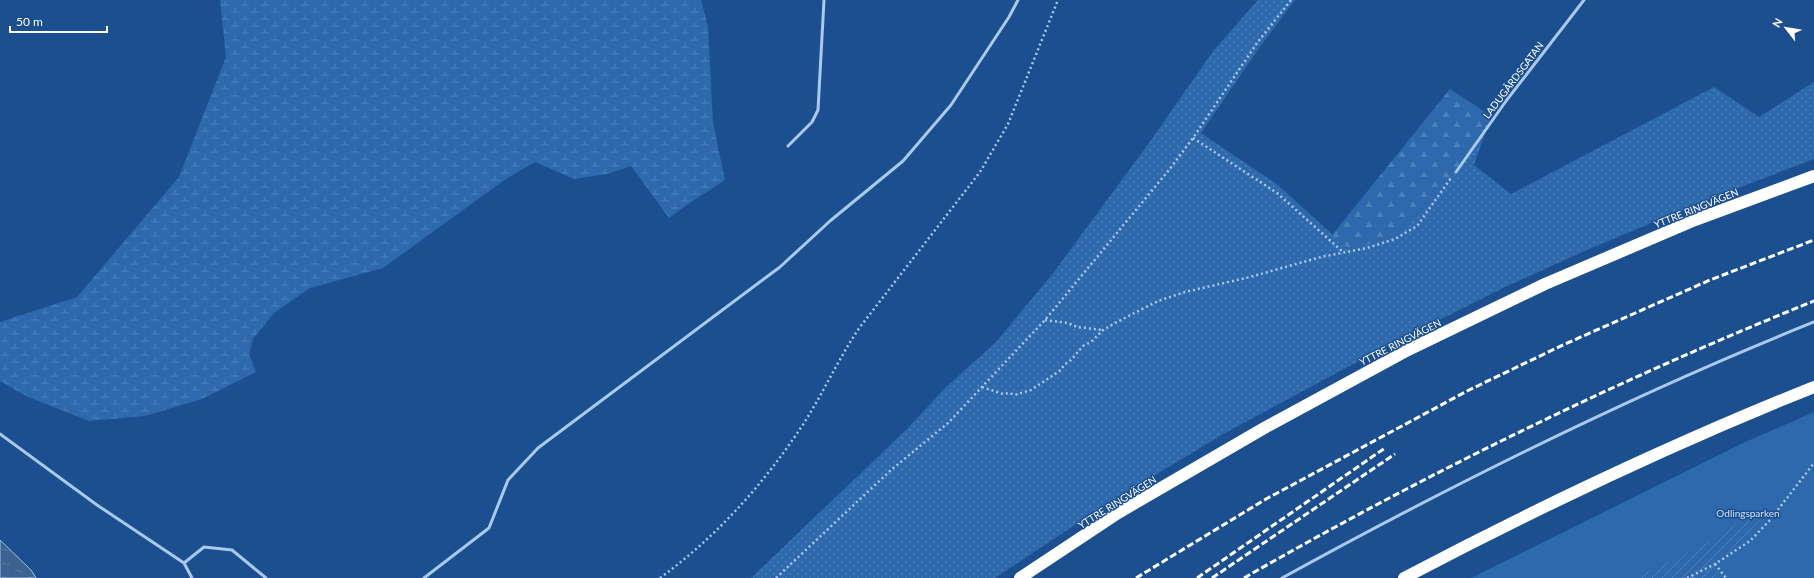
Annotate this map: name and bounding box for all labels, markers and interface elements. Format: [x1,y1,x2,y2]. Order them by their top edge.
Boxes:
scale bar [10,8,107,34]
north arrow [1766,8,1806,48]
text: 50 m [16,14,43,29]
text: N [1769,16,1785,30]
street label: LADUGÅRDSGATAN [1480,39,1546,121]
street label: YTTRE RINGVÄGEN [1652,186,1740,230]
street label: YTTRE RINGVÄGEN [1357,316,1443,368]
street label: YTTRE RINGVÄGEN [1076,473,1158,531]
park label: Odlingsparken [1716,507,1780,519]

